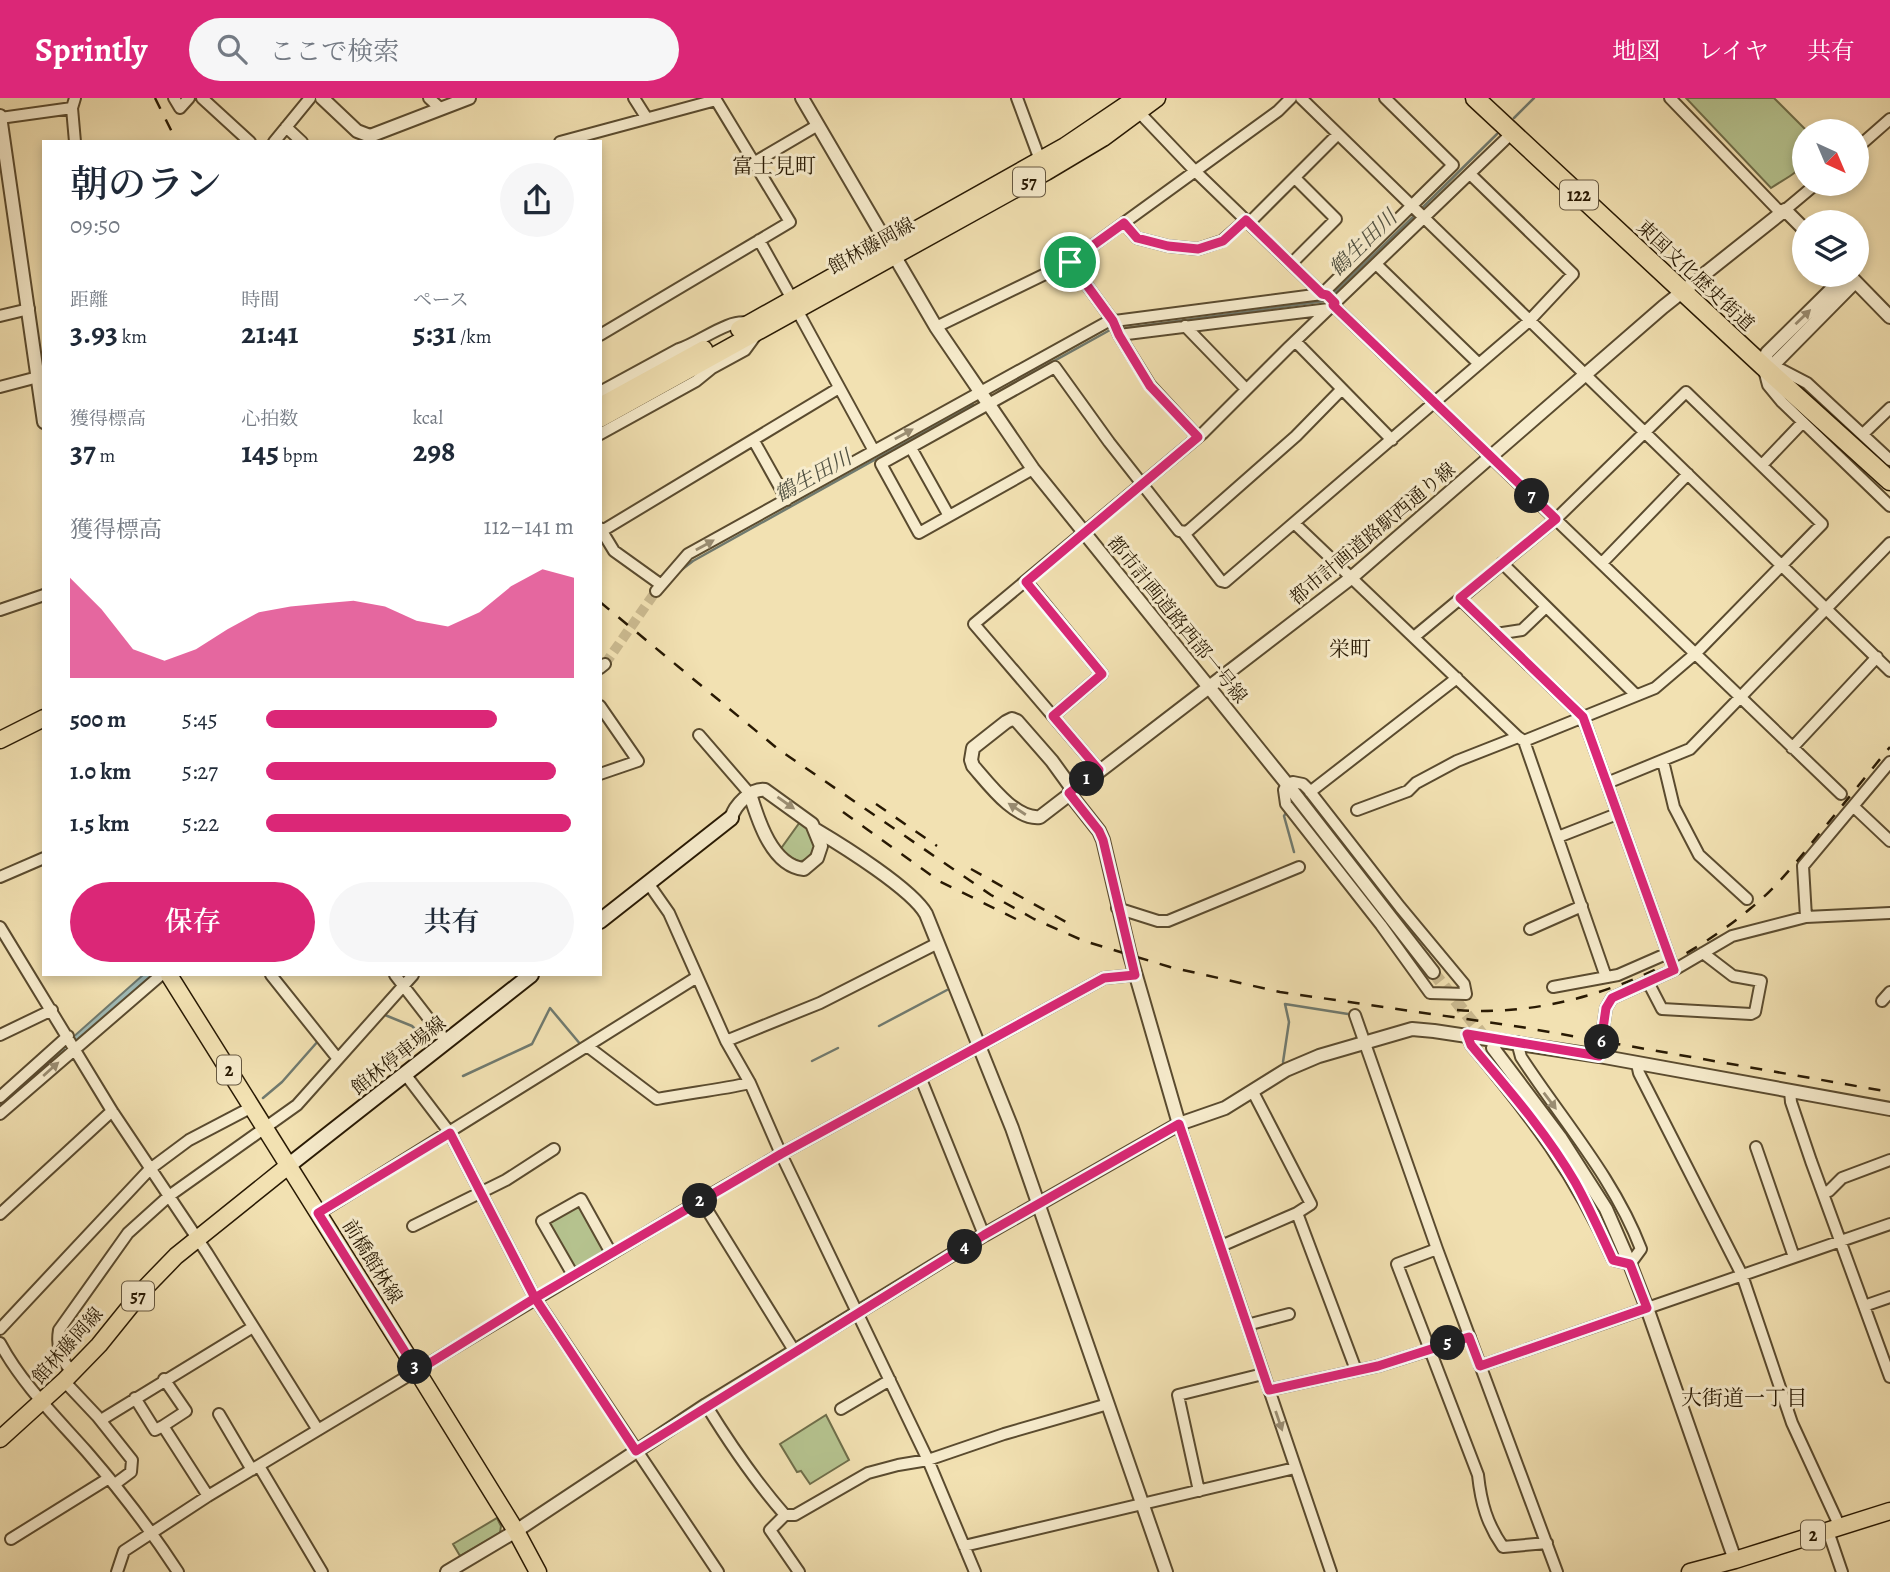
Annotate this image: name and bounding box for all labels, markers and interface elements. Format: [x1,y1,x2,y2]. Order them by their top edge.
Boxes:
search box [189,18,679,81]
text: Sprintly [35,27,147,72]
icon: search [213,30,251,68]
text: ここで検索 [269,34,399,69]
text: 地図 [1612,35,1660,67]
text: レイヤ [1698,35,1769,67]
text: 共有 [1807,35,1855,67]
north arrow [1792,119,1869,196]
map controls [1792,119,1869,287]
district label: 富士見町 [732,152,816,180]
text: 朝のラン [70,158,222,210]
button: share [500,163,574,237]
road number: 57 [1013,168,1045,196]
road number: 122 [1560,180,1598,210]
water label: 鶴生田川 [1323,202,1404,282]
text: 09:50 [70,210,120,241]
button: layers [1792,210,1869,287]
street label: 館林藤岡線 [824,211,919,280]
street label: 東国文化歴史街道 [1631,214,1760,337]
pin [1040,232,1100,292]
icon: arrive [1051,243,1089,281]
text: 距離 [70,287,108,313]
text: 時間 [241,287,279,313]
text: ペース [413,287,469,313]
one-way arrow [1795,309,1812,326]
text: 3.93 [70,313,118,353]
text: 21:41 [241,313,299,353]
text: 5:31 [413,313,456,353]
text: km [118,324,147,350]
text: /km [456,324,492,350]
text: kcal [413,405,443,431]
text: 獲得標高 [70,406,146,432]
text: 心拍数 [241,406,298,432]
one-way arrow [894,428,913,440]
text: 298 [413,431,455,471]
text: 37 [70,432,96,472]
text: 145 [241,432,279,472]
water label: 鶴生田川 [769,442,858,509]
text: m [96,443,115,469]
text: bpm [279,443,318,469]
street label: 都市計画道路駅西通り線 [1284,457,1461,611]
pin: 7 [1514,478,1550,514]
text: 7 [1527,482,1536,508]
text: 112–141 m [484,511,574,542]
text: 獲得標高 [70,514,162,545]
street label: 都市計画道路西部一号線 [1101,530,1253,709]
one-way arrow [695,539,715,551]
district label: 栄町 [1329,635,1371,663]
text: 500 m [70,704,126,735]
text: 5:45 [182,704,218,735]
text: 1.0 km [70,756,131,787]
text: 5:27 [182,756,218,787]
pin: 1 [1070,762,1104,796]
text: 1 [1083,765,1090,791]
one-way arrow [777,796,795,810]
one-way arrow [1008,802,1026,816]
text: 1.5 km [70,808,130,839]
text: 5:22 [182,808,219,839]
button: 保存 [70,882,315,962]
button: 共有 [329,882,574,962]
street label: 館林停車場線 [346,1010,452,1101]
pin: 6 [1584,1024,1620,1060]
text: 6 [1597,1028,1606,1054]
road number: 2 [217,1056,241,1085]
one-way arrow [42,1061,60,1077]
one-way arrow [1543,1092,1557,1110]
pin: 2 [682,1184,718,1218]
text: 2 [695,1187,704,1213]
street label: 前橋館林線 [336,1214,408,1309]
pin: 4 [948,1230,982,1264]
text: 4 [960,1233,969,1259]
road number: 57 [122,1282,154,1310]
street label: 館林藤岡線 [26,1302,109,1390]
pin: 5 [1430,1326,1466,1360]
text: 5 [1443,1329,1452,1355]
pin: 3 [398,1350,432,1384]
text: 3 [410,1353,419,1379]
district label: 大街道一丁目 [1681,1384,1807,1412]
one-way arrow [1274,1411,1285,1432]
road number: 2 [1801,1520,1825,1550]

